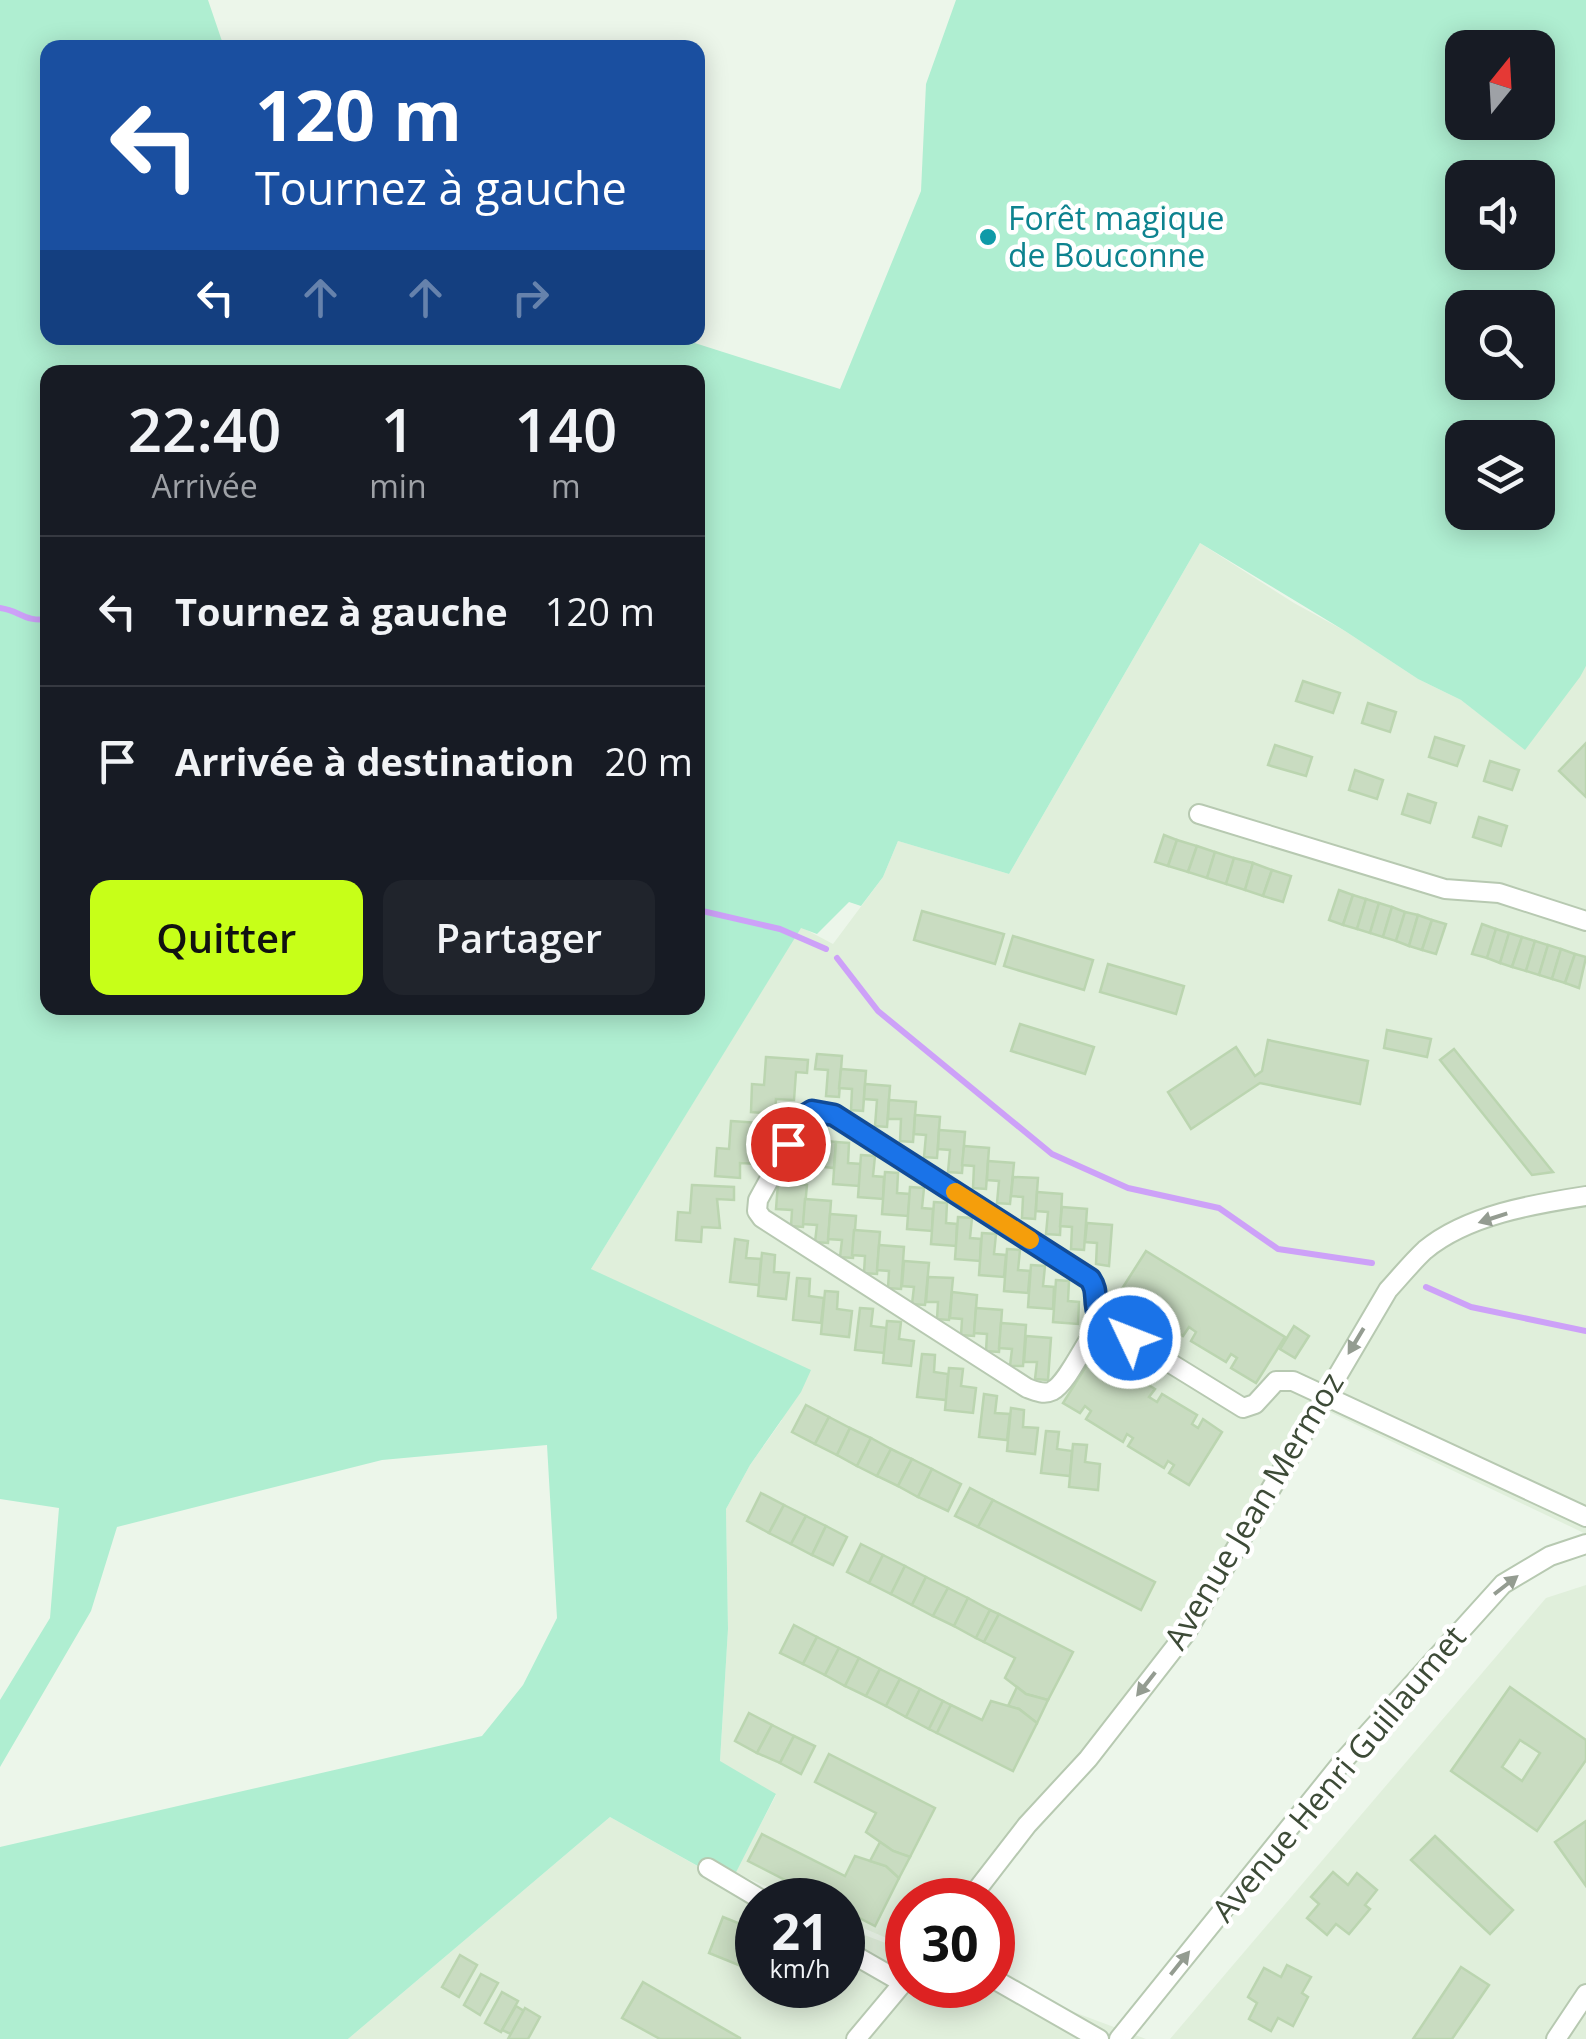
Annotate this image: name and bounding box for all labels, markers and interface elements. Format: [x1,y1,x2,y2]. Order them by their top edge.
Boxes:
north arrow [1445,30,1555,140]
map controls [1445,30,1555,530]
text: 120 m [255,66,462,162]
icon: left [90,80,220,210]
text: Tournez à gauche [255,157,627,218]
button: sound [1445,160,1555,270]
place label: Forêt magique de Bouconne [1008,196,1225,276]
marker: Forêt magique de Bouconne [977,226,999,248]
icon: left [188,270,243,325]
icon: ahead [293,270,348,325]
icon: ahead [398,270,453,325]
icon: right [503,270,558,325]
button: search [1445,290,1555,400]
text: 22:40 [128,388,281,470]
text: 1 [381,388,415,470]
text: 140 [514,388,617,470]
button: layers [1445,420,1555,530]
text: Arrivée [151,464,258,507]
text: min [369,464,427,507]
text: m [551,464,581,507]
icon: left [90,584,145,639]
text: Tournez à gauche [175,585,508,637]
text: 120 m [545,585,655,637]
icon: arrive [90,734,145,789]
text: Arrivée à destination [175,735,575,787]
text: 20 m [605,735,693,787]
button: Quitter [90,880,363,995]
button: Partager [383,880,655,995]
pin [746,1102,831,1187]
icon: arrive [761,1117,816,1172]
one-way arrow [1477,1211,1507,1226]
position arrow [1078,1286,1182,1390]
one-way arrow [1348,1327,1365,1355]
street label: Avenue Jean Mermoz [1153,1364,1352,1657]
one-way arrow [1492,1574,1518,1595]
street label: Avenue Henri Guillaumet [1201,1616,1474,1930]
one-way arrow [1136,1671,1156,1697]
speed limit sign: 30 [885,1878,1015,2008]
text: 21 [771,1897,829,1965]
text: km/h [770,1951,830,1985]
one-way arrow [1169,1951,1190,1976]

